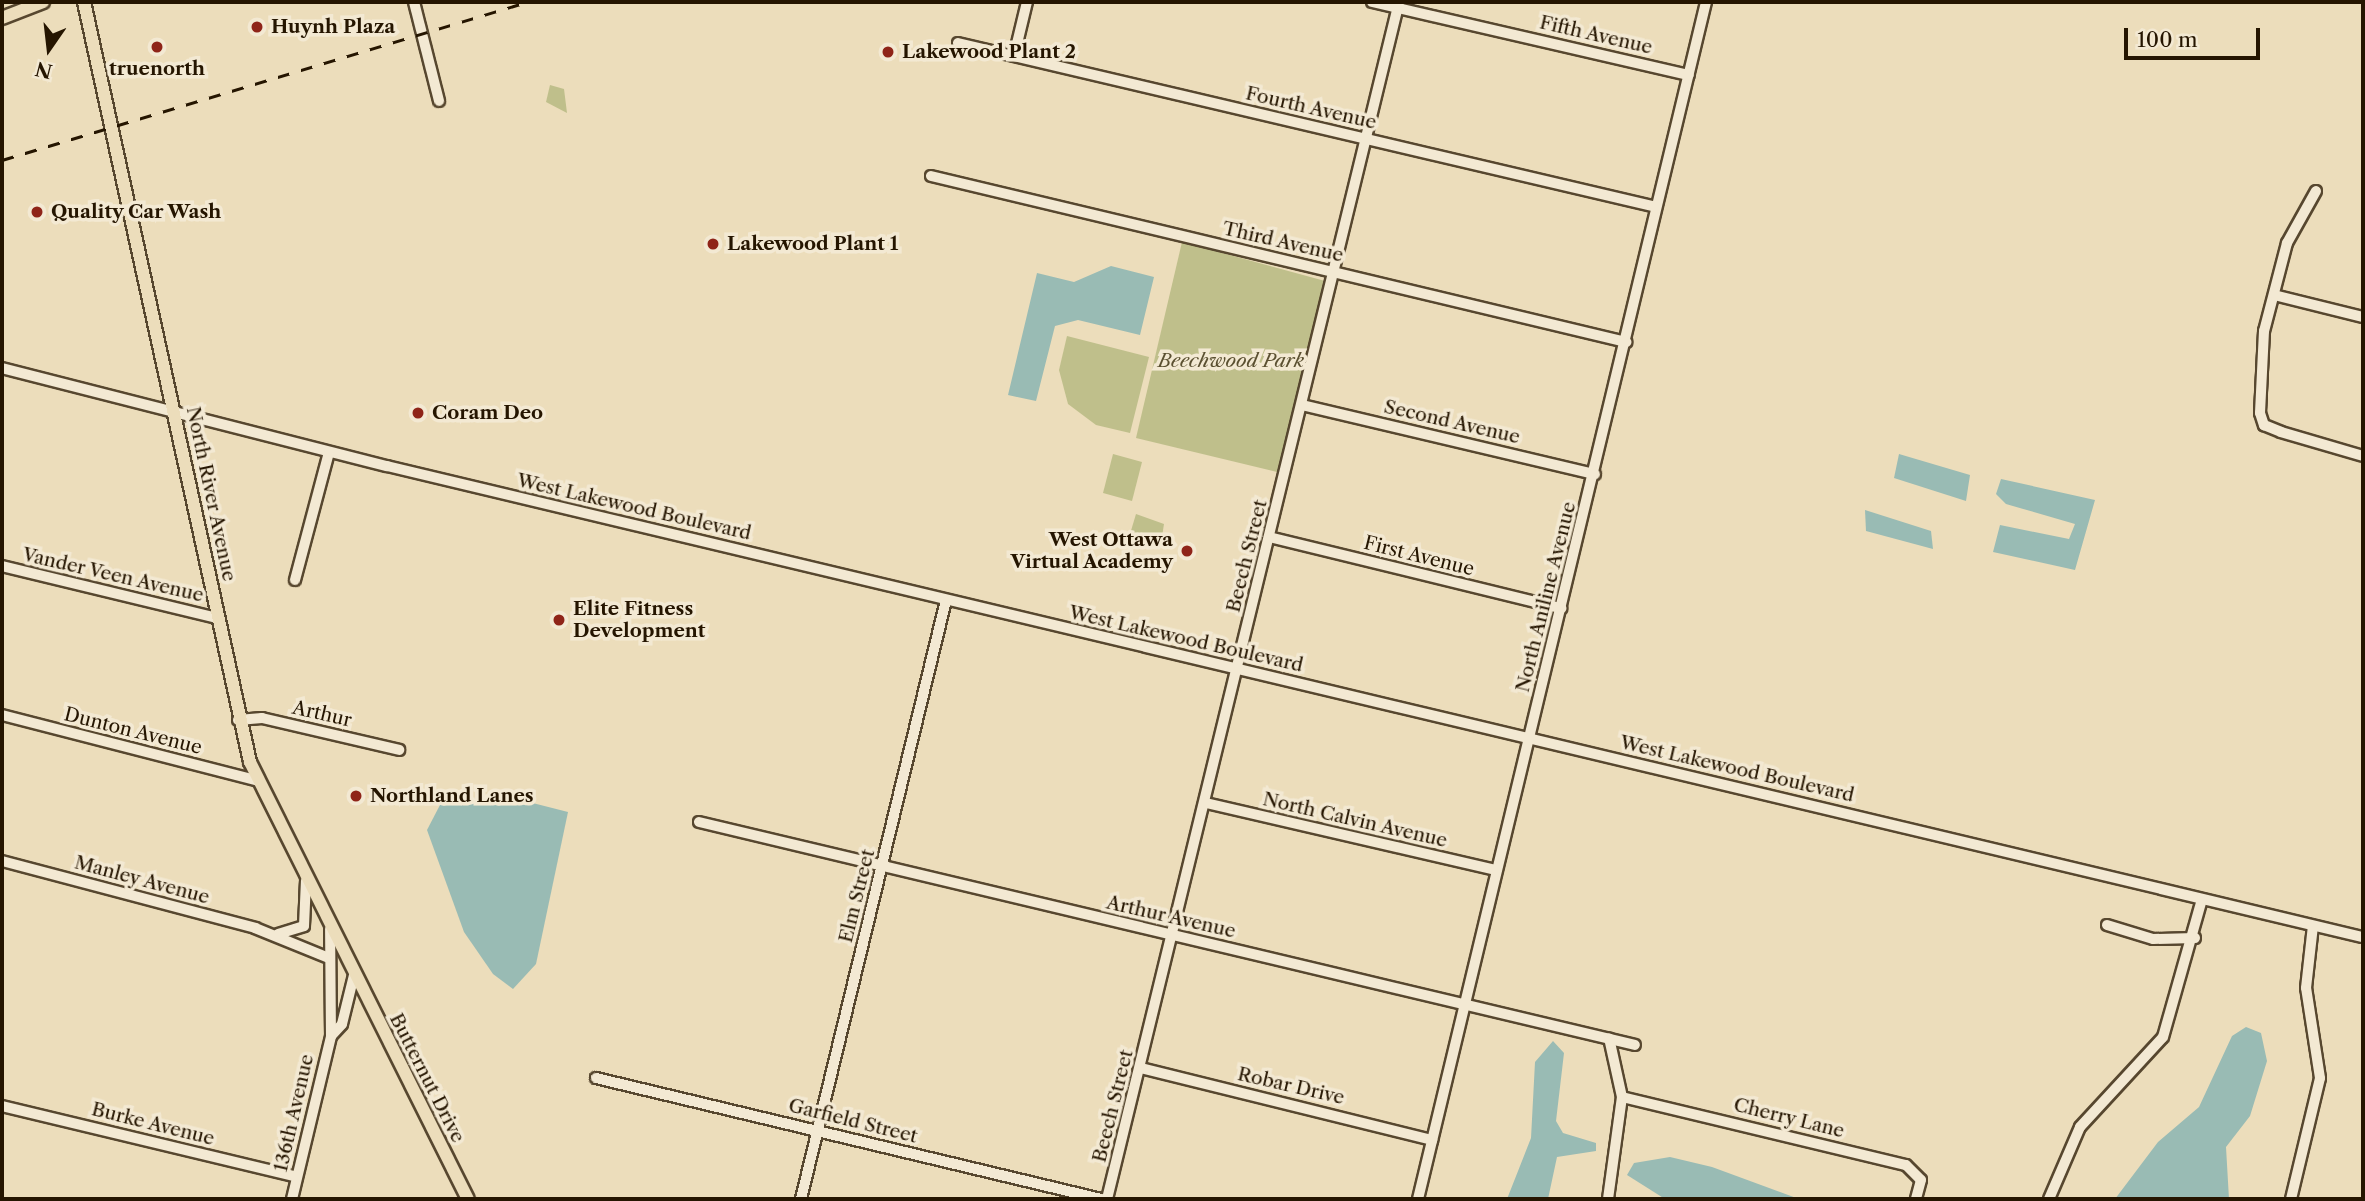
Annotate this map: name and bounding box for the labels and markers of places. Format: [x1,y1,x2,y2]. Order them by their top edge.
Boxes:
place label: Huynh Plaza [271,16,395,38]
marker: Huynh Plaza [249,19,265,35]
marker: truenorth [149,39,165,55]
place label: Lakewood Plant 2 [902,41,1076,63]
marker: Lakewood Plant 2 [880,44,896,60]
place label: truenorth [109,58,205,80]
place label: Quality Car Wash [51,201,223,223]
marker: Quality Car Wash [29,204,45,220]
place label: Lakewood Plant 1 [727,233,898,255]
marker: Lakewood Plant 1 [705,236,721,252]
place label: Coram Deo [432,402,543,424]
marker: Coram Deo [410,405,426,421]
place label: West Ottawa Virtual Academy [1010,529,1173,573]
marker: West Ottawa Virtual Academy [1179,543,1195,559]
place label: Elite Fitness Development [573,598,705,642]
marker: Elite Fitness Development [551,612,567,628]
place label: Northland Lanes [370,785,534,807]
marker: Northland Lanes [348,788,364,804]

